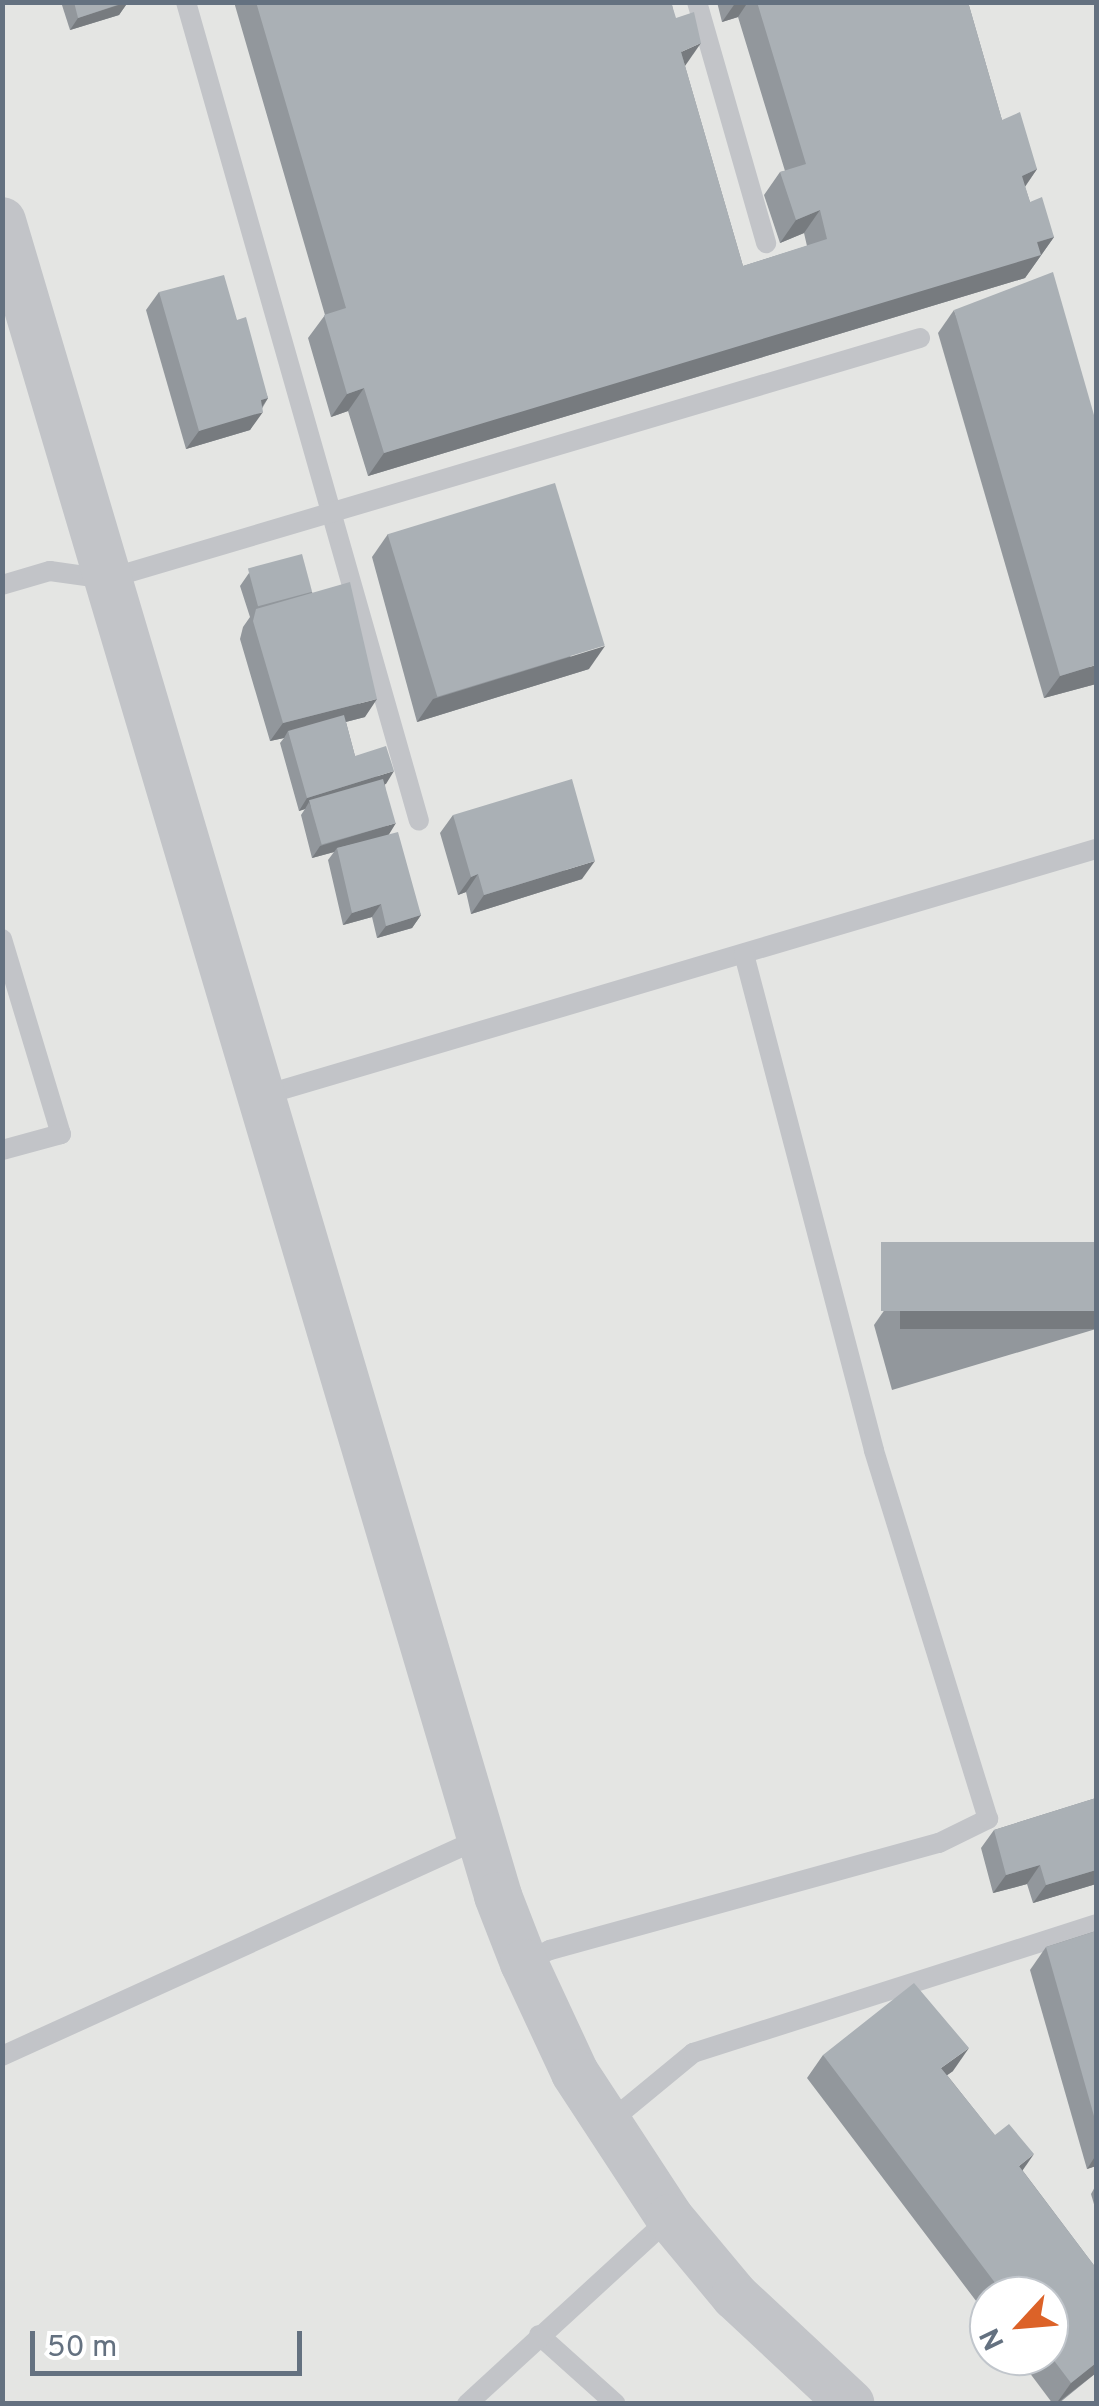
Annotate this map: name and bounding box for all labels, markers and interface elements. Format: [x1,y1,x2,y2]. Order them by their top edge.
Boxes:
north arrow [969,2276,1069,2376]
scale bar [35,2311,308,2373]
text: N [973,2321,1014,2355]
text: 50 m [47,2330,117,2367]

